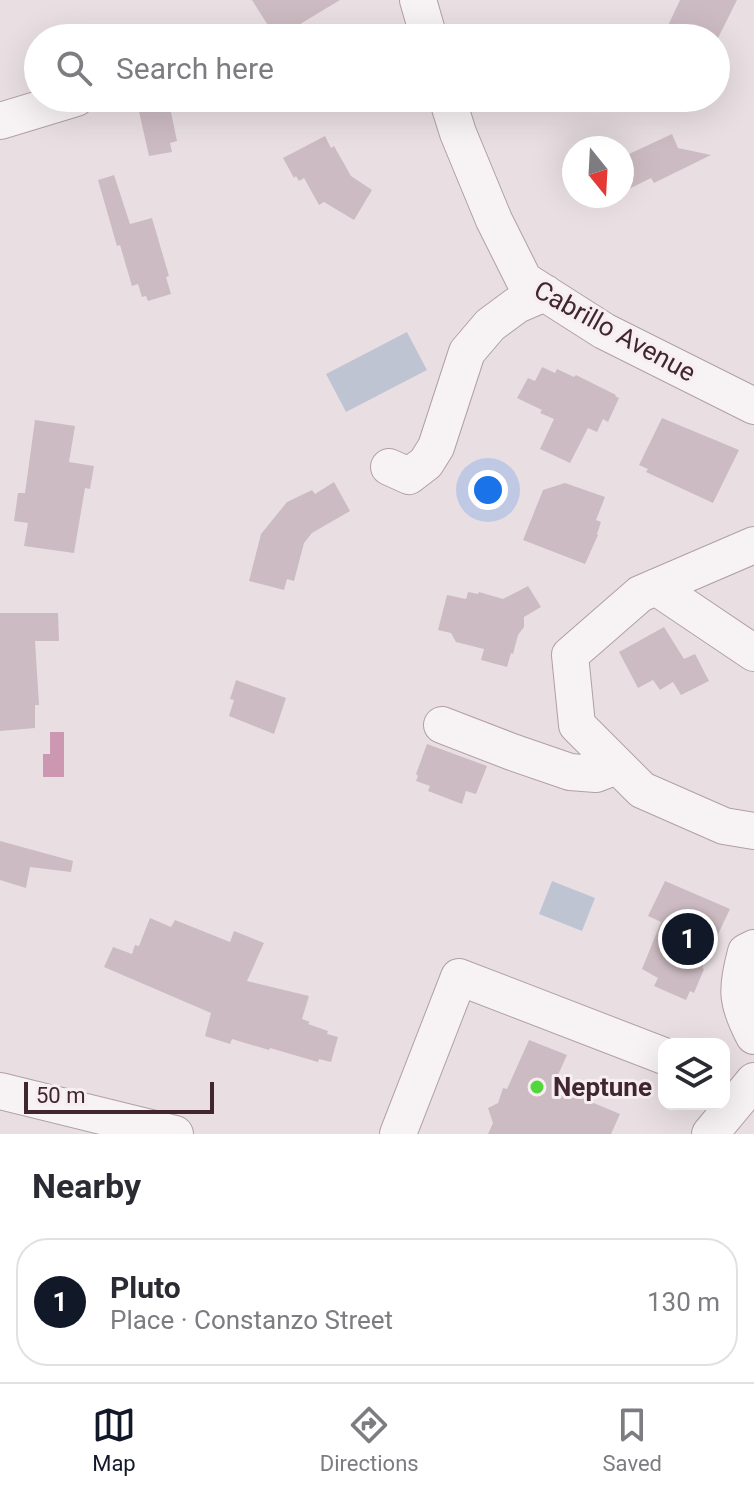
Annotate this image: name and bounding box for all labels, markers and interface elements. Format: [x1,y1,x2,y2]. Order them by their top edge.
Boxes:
search box [24,24,730,112]
icon: search [52,46,96,90]
text: Search here [116,51,274,86]
north arrow [562,136,634,208]
street label: Cabrillo Avenue [529,274,701,388]
your location [468,470,508,510]
pin: 1 [662,909,714,969]
map controls [658,1038,730,1110]
button: layers [658,1038,730,1110]
place label: Neptune [553,1072,652,1102]
scale bar [24,1078,214,1114]
marker: Neptune [528,1078,546,1096]
text: 50 m [36,1083,85,1108]
text: Nearby [32,1166,141,1206]
text: Pluto [110,1270,181,1305]
text: 1 [53,1287,67,1317]
text: 130 m [647,1287,720,1317]
text: Place · Constanzo Street [110,1305,393,1335]
tab: Map [92,1403,136,1476]
tab: Directions [320,1403,419,1476]
tab: Saved [603,1403,662,1476]

